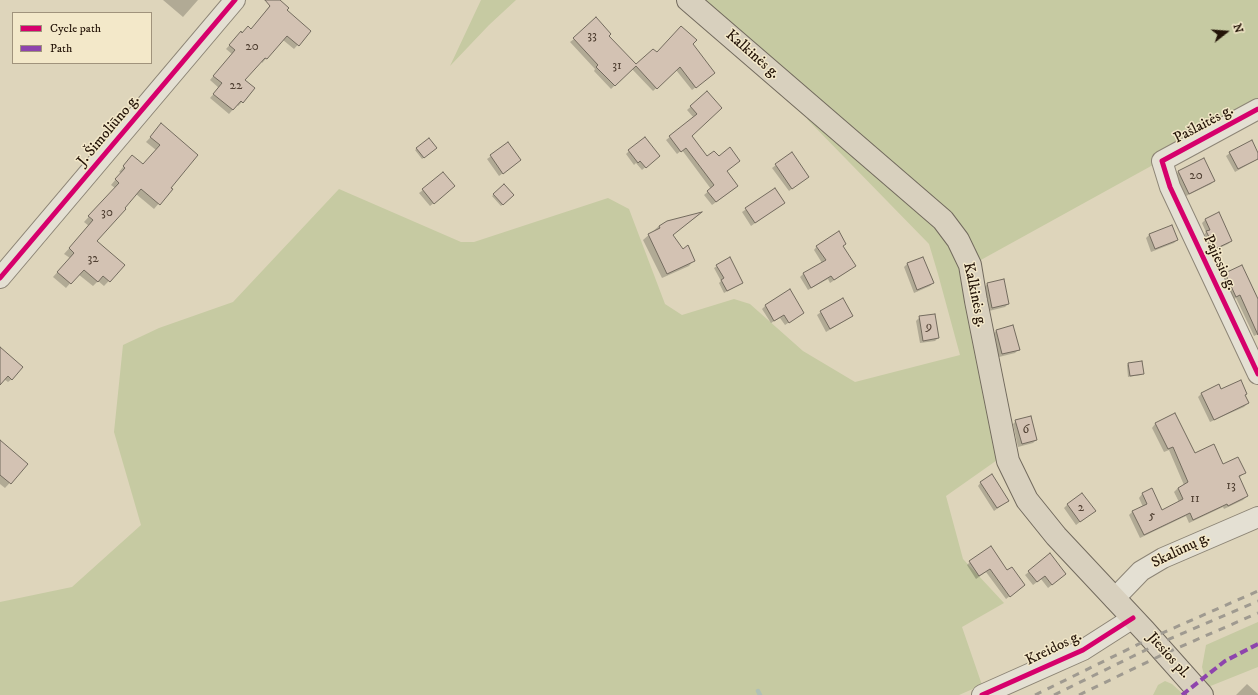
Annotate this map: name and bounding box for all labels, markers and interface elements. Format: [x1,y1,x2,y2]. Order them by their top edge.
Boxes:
legend [12,12,152,64]
north arrow [1206,12,1246,52]
text: Cycle path [50,21,101,36]
text: N [1229,22,1245,35]
street label: Kalkinės g. [721,27,783,83]
house number: 33 [587,28,597,44]
house number: 20 [245,39,259,55]
text: Path [50,41,72,56]
house number: 31 [612,58,622,74]
house number: 22 [230,78,242,94]
street label: J. Šimoliūno g. [74,92,144,170]
street label: Pašlaitės g. [1171,102,1237,148]
house number: 20 [1189,168,1203,184]
house number: 30 [101,205,113,221]
street label: Pajiesio g. [1198,232,1240,294]
house number: 32 [87,251,99,267]
street label: Kalkinės g. [958,261,990,329]
house number: 9 [926,319,932,335]
house number: 6 [1023,422,1029,438]
house number: 13 [1226,478,1236,494]
house number: 11 [1190,491,1200,507]
house number: 2 [1078,500,1084,516]
house number: 5 [1149,508,1155,524]
street label: Skalūnų g. [1149,529,1213,573]
street label: Kreidos g. [1023,628,1085,670]
street label: Jiesios pl. [1143,629,1193,683]

